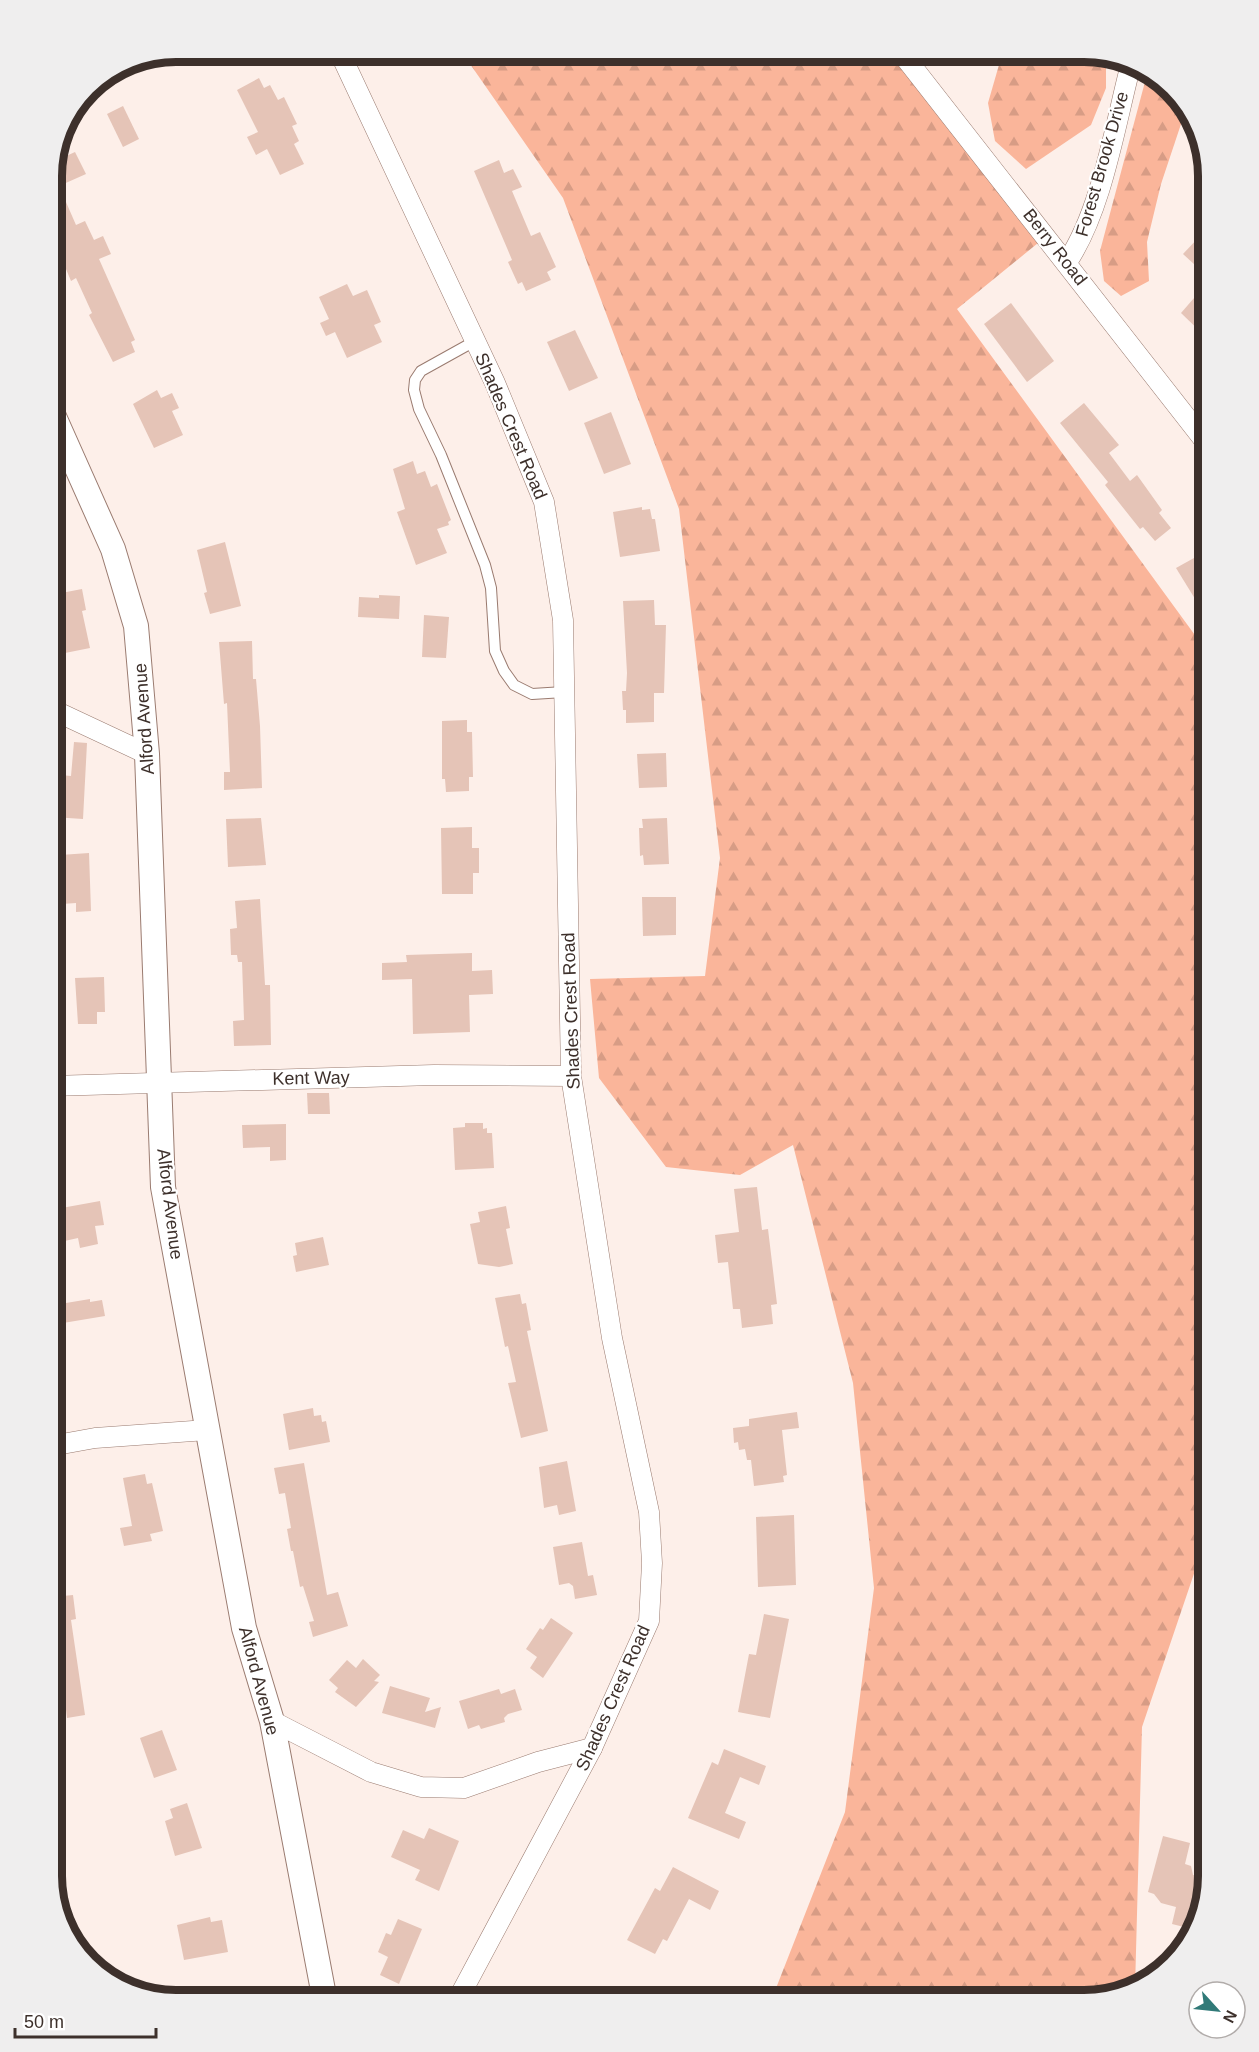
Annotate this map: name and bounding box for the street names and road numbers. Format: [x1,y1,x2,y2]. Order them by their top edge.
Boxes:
street label: Forest Brook Drive [1072,89,1132,239]
street label: Berry Road [1019,205,1091,289]
street label: Shades Crest Road [471,350,551,502]
street label: Alford Avenue [130,663,158,775]
street label: Shades Crest Road [558,932,584,1090]
street label: Kent Way [272,1067,350,1089]
street label: Alford Avenue [153,1147,187,1261]
street label: Shades Crest Road [572,1622,654,1774]
street label: Alford Avenue [235,1624,283,1738]

